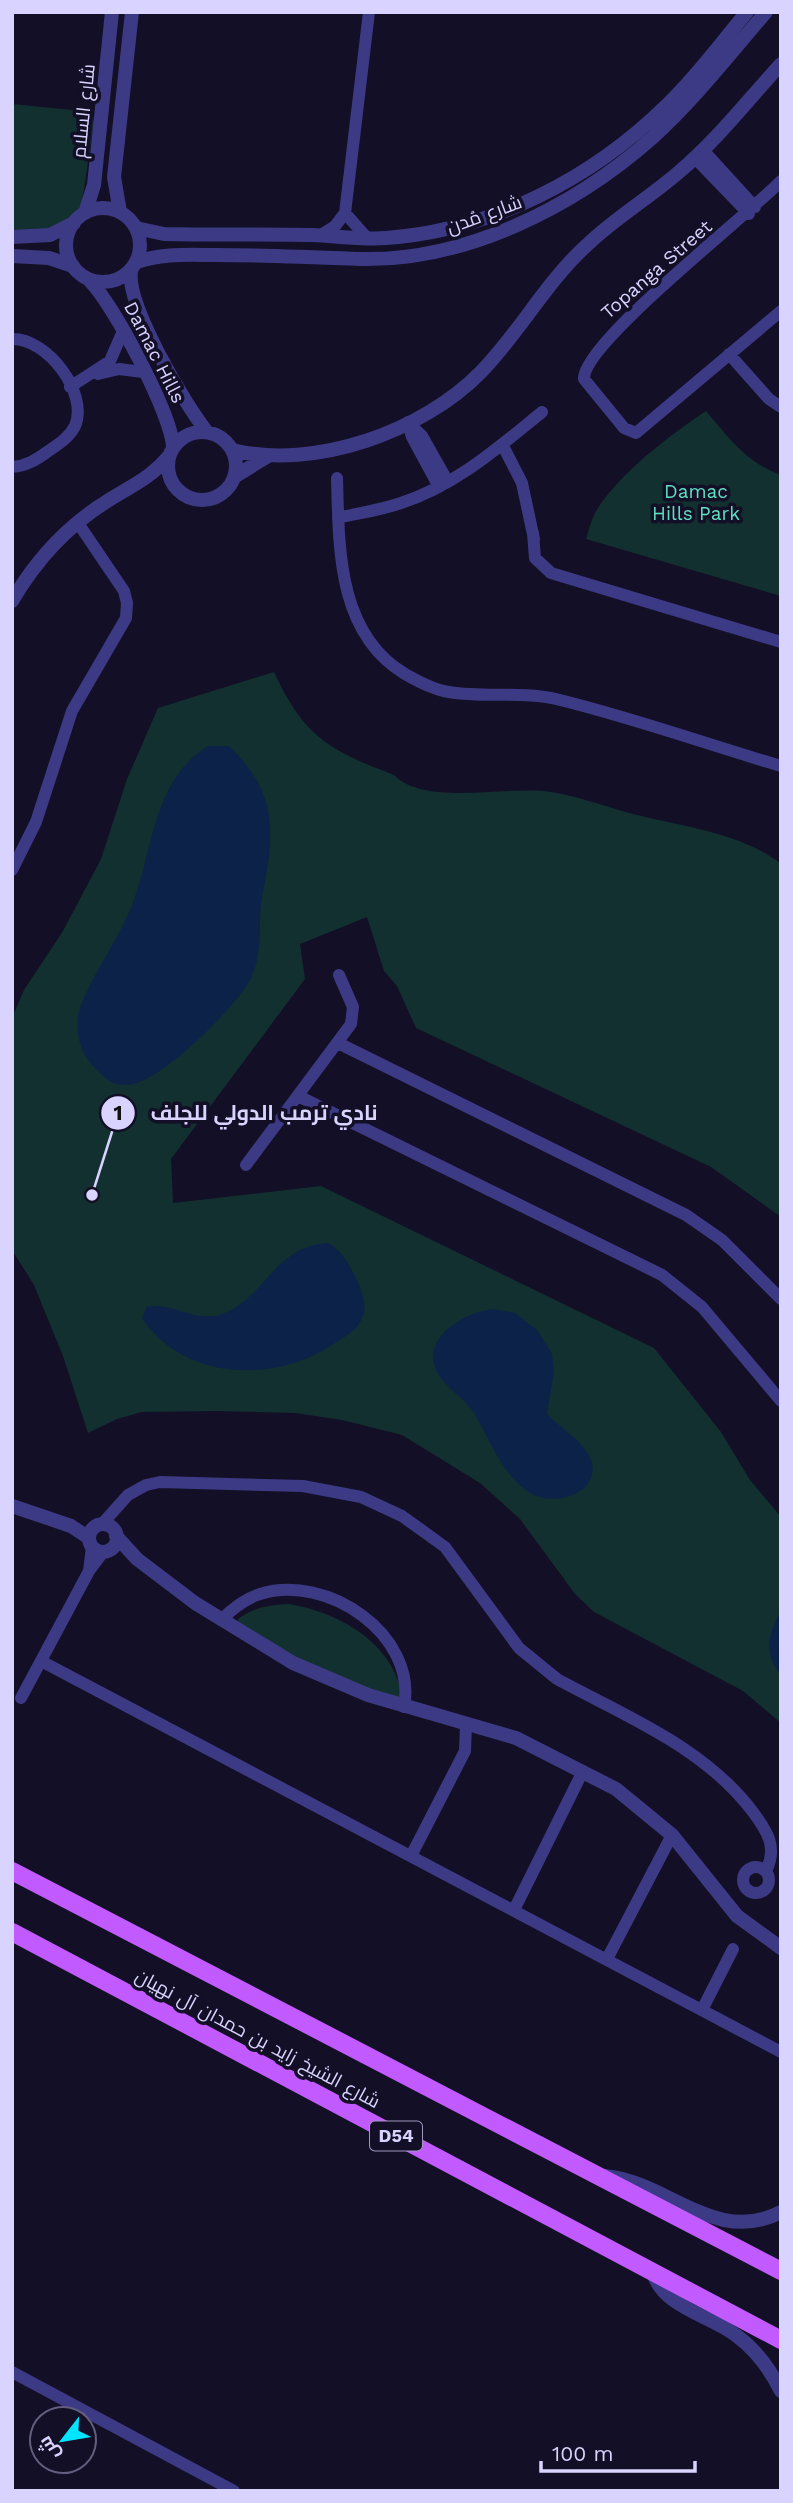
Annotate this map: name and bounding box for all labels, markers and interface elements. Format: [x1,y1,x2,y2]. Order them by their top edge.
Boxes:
street label: شارع السلام [67,63,102,160]
street label: شارع مُدن [443,190,526,241]
street label: Topanga Street [596,215,716,324]
street label: Damac Hills [119,298,190,407]
park label: Damac Hills Park [652,480,740,525]
callout: نادي ترمب الدولي للجلف [101,1092,391,1134]
text: 1 [113,1100,123,1125]
text: نادي ترمب الدولي للجلف [150,1100,378,1130]
street label: شارع الشيخ زايد بن حمدان آل نهيان [130,1964,384,2115]
road number: D54 [370,2122,422,2150]
north arrow [28,2405,98,2475]
scale bar [541,2430,695,2474]
text: ش [33,2432,65,2465]
text: 100 m [552,2441,614,2466]

